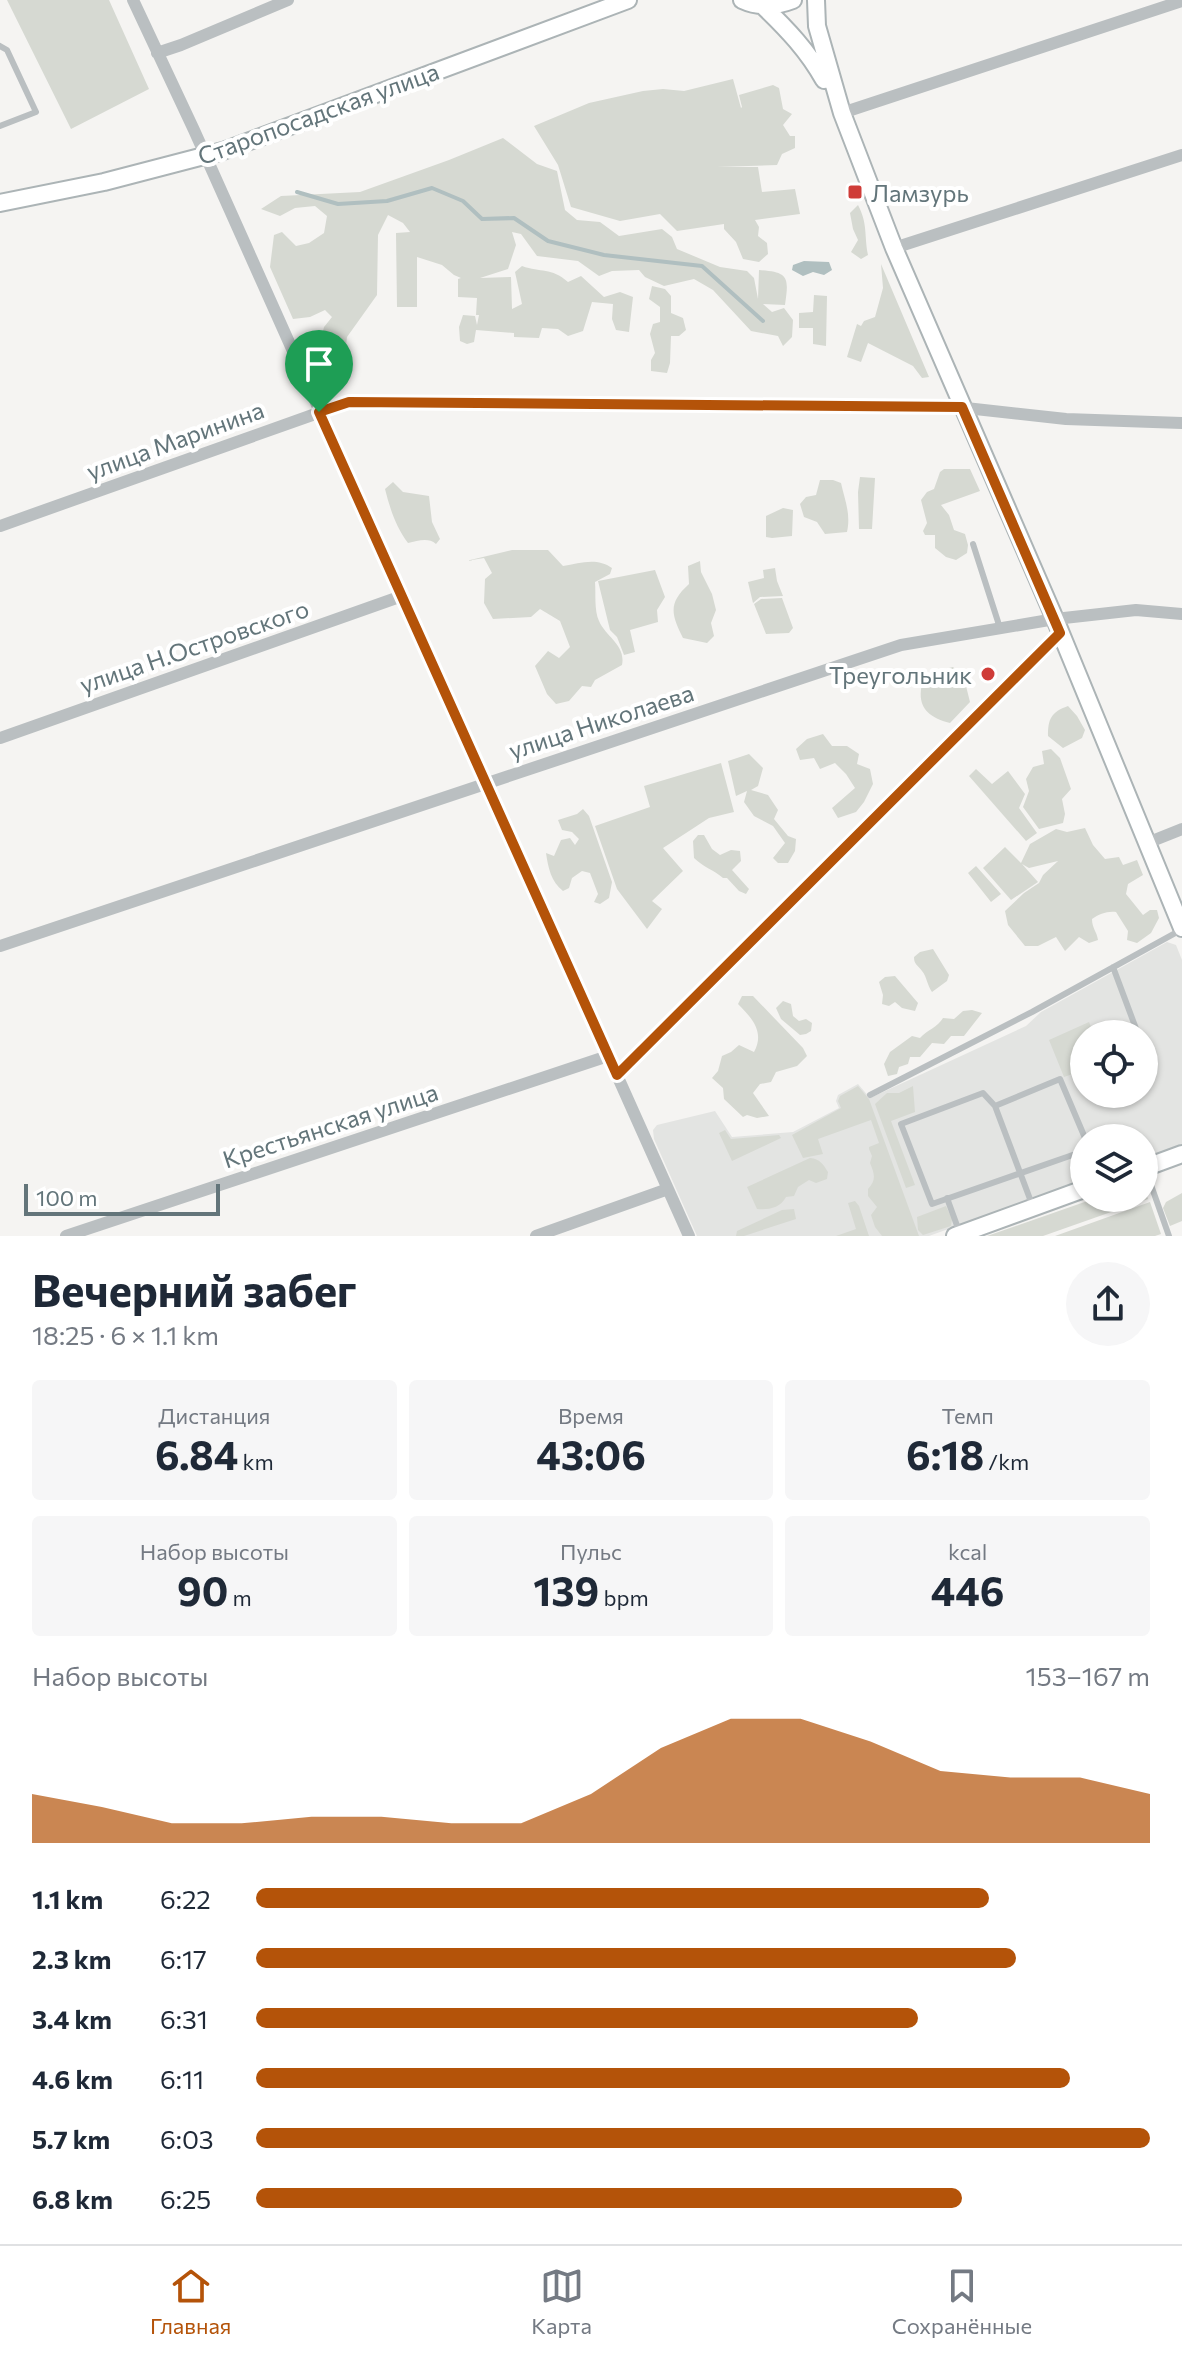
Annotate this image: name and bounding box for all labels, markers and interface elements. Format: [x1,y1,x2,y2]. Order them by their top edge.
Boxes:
street label: Старопосадская улица [193,56,443,170]
place label: Ламзурь [871,178,969,207]
marker: Ламзурь [846,183,864,201]
pin [285,330,353,412]
icon: arrive [297,342,341,386]
street label: улица Маринина [82,394,268,486]
street label: улица Н.Островского [76,593,312,699]
place label: Треугольник [829,660,972,689]
marker: Треугольник [979,665,997,683]
street label: улица Николаева [505,677,697,765]
map controls [1070,1020,1158,1212]
button: locate [1070,1020,1158,1108]
street label: Крестьянская улица [219,1077,441,1173]
button: layers [1070,1124,1158,1212]
scale bar [24,1180,220,1216]
text: 100 m [36,1184,98,1211]
text: Вечерний забег [32,1262,357,1316]
button: share [1066,1262,1150,1346]
text: 18:25 · 6 × 1.1 km [32,1319,219,1350]
text: Дистанция [158,1402,270,1429]
text: Время [558,1402,624,1429]
text: Темп [942,1402,994,1429]
text: 6.84 [155,1429,238,1478]
text: 43:06 [536,1429,646,1478]
text: 6:18 [906,1429,984,1478]
text: km [238,1448,274,1475]
text: /km [984,1448,1029,1475]
text: Набор высоты [140,1538,289,1565]
text: Пульс [560,1538,622,1565]
text: kcal [948,1538,987,1565]
text: 90 [177,1565,228,1614]
text: 139 [533,1565,599,1614]
text: 446 [931,1565,1005,1614]
text: m [228,1584,252,1611]
text: bpm [599,1584,649,1611]
text: Набор высоты [32,1660,208,1691]
text: 153–167 m [1026,1660,1150,1691]
text: 1.1 km [32,1883,103,1914]
text: 6:22 [160,1883,211,1914]
text: 2.3 km [32,1943,111,1974]
text: 6:17 [160,1943,207,1974]
text: 3.4 km [32,2003,112,2034]
text: 6:31 [160,2003,208,2034]
text: 4.6 km [32,2063,113,2094]
text: 6:11 [160,2063,204,2094]
text: 5.7 km [32,2123,110,2154]
text: 6:03 [160,2123,214,2154]
text: 6.8 km [32,2183,113,2214]
text: 6:25 [160,2183,211,2214]
tab: Главная [150,2264,231,2339]
tab: Карта [531,2264,592,2339]
tab: Сохранённые [892,2264,1032,2339]

